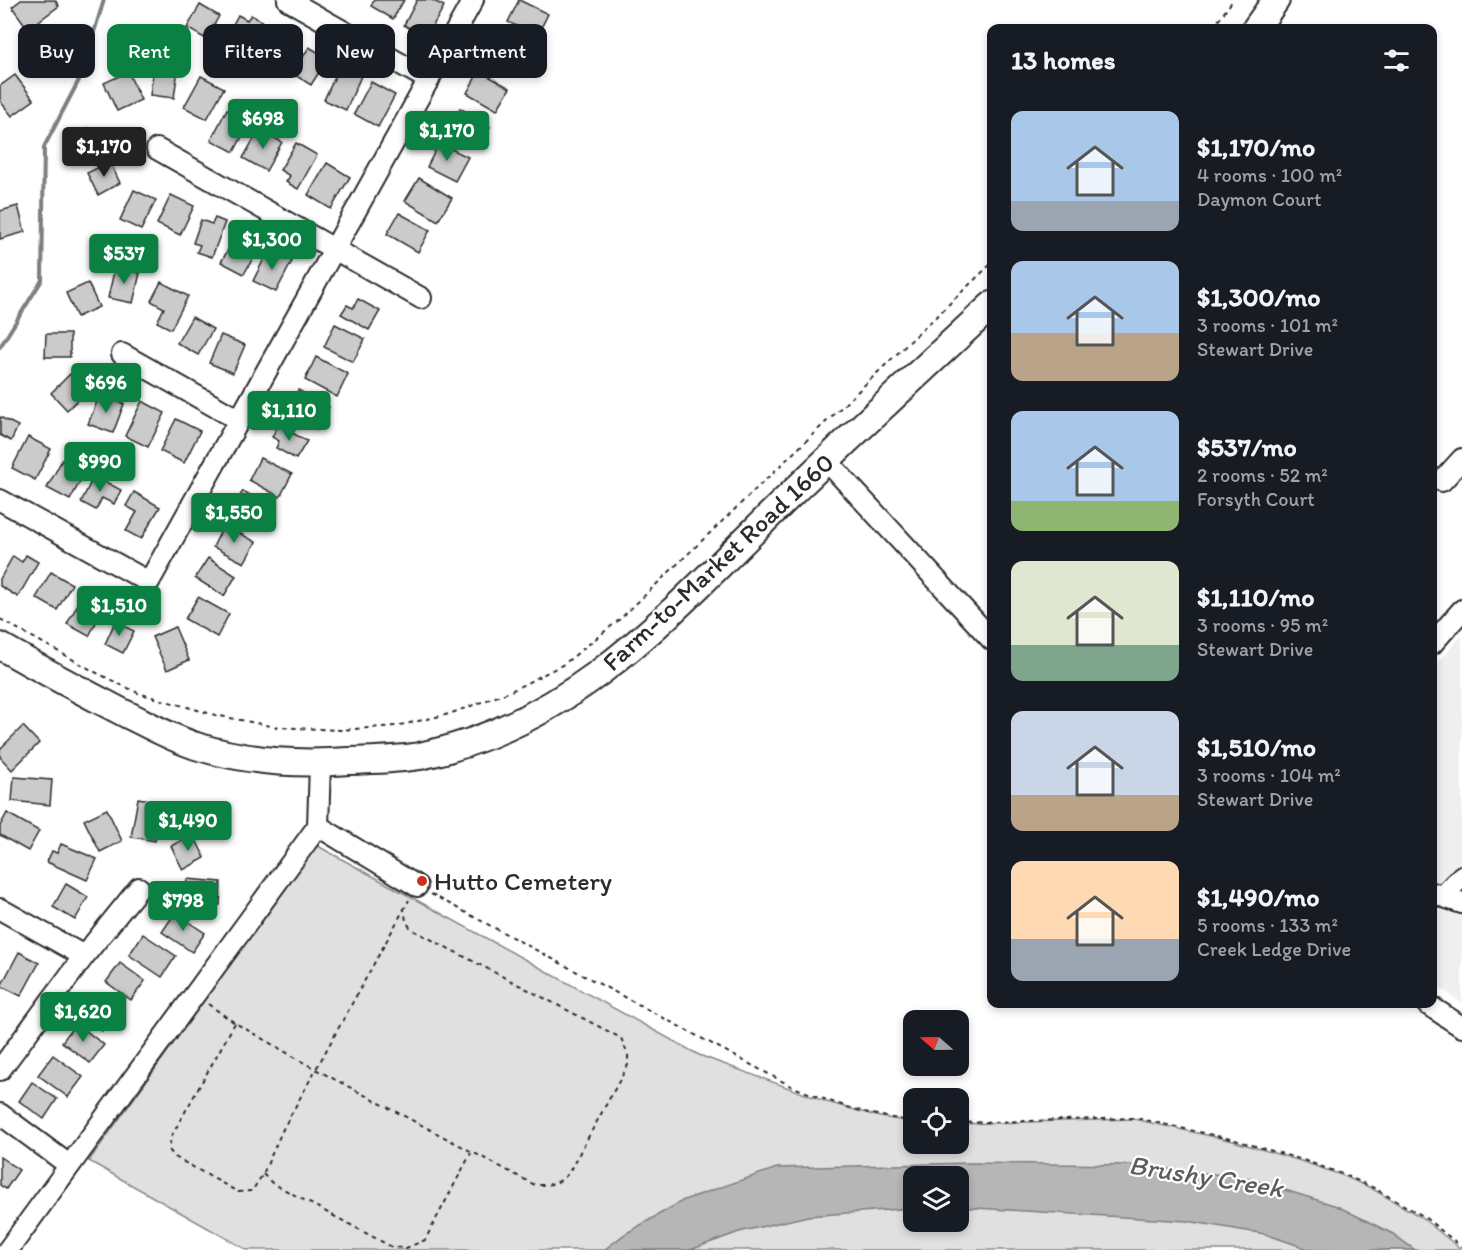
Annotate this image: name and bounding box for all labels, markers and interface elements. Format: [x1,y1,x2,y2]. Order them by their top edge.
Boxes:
chip: Buy [18,24,95,78]
chip: Rent [107,24,191,78]
chip: Filters [203,24,303,78]
chip: New [315,24,395,78]
chip: Apartment [407,24,547,78]
text: 13 homes [1011,44,1115,76]
icon: filters [1380,44,1413,77]
pin: $698 [227,99,299,150]
text: $698 [242,106,284,130]
pin: $1,170 [398,111,496,162]
text: $1,170 [419,118,475,142]
pin: $1,170 [55,127,153,178]
text: $1,170/mo [1197,131,1315,163]
text: $1,170 [76,134,132,158]
icon: home [1059,135,1131,207]
text: 4 rooms · 100 m² [1197,163,1342,187]
text: Daymon Court [1197,187,1321,211]
pin: $1,300 [223,220,321,271]
text: $1,300 [242,227,302,251]
pin: $537 [88,234,160,285]
text: $537 [103,241,145,265]
text: $1,300/mo [1197,281,1321,313]
icon: home [1059,285,1131,357]
text: 3 rooms · 101 m² [1197,313,1338,337]
text: Stewart Drive [1197,337,1313,361]
pin: $696 [70,363,142,414]
text: $696 [85,370,127,394]
pin: $1,110 [240,391,338,442]
text: $1,110 [261,398,317,422]
text: $537/mo [1197,431,1297,463]
icon: home [1059,435,1131,507]
pin: $990 [64,442,136,493]
street label: Farm-to-Market Road 1660 [596,446,840,678]
text: $990 [78,449,122,473]
text: 2 rooms · 52 m² [1197,463,1328,487]
text: Forsyth Court [1197,487,1315,511]
pin: $1,550 [185,493,283,544]
text: $1,550 [205,500,263,524]
text: $1,110/mo [1197,581,1315,613]
icon: home [1059,585,1131,657]
pin: $1,510 [70,586,168,637]
text: $1,510 [91,593,147,617]
text: 3 rooms · 95 m² [1197,613,1328,637]
text: Stewart Drive [1197,637,1313,661]
text: $1,510/mo [1197,731,1316,763]
icon: home [1059,735,1131,807]
text: 3 rooms · 104 m² [1197,763,1341,787]
text: Stewart Drive [1197,787,1313,811]
pin: $1,490 [139,801,237,852]
text: $1,490 [159,808,217,832]
place label: Hutto Cemetery [434,865,612,897]
marker: Hutto Cemetery [415,874,429,888]
pin: $798 [147,881,219,932]
text: $1,490/mo [1197,881,1320,913]
icon: home [1059,885,1131,957]
text: $798 [162,888,204,912]
text: 5 rooms · 133 m² [1197,913,1338,937]
text: Creek Ledge Drive [1197,937,1351,961]
pin: $1,620 [34,992,132,1043]
text: $1,620 [54,999,112,1023]
north arrow [903,1010,969,1076]
map controls [903,1010,969,1232]
button: locate [903,1088,969,1154]
water label: Brushy Creek [1127,1148,1287,1205]
button: layers [903,1166,969,1232]

